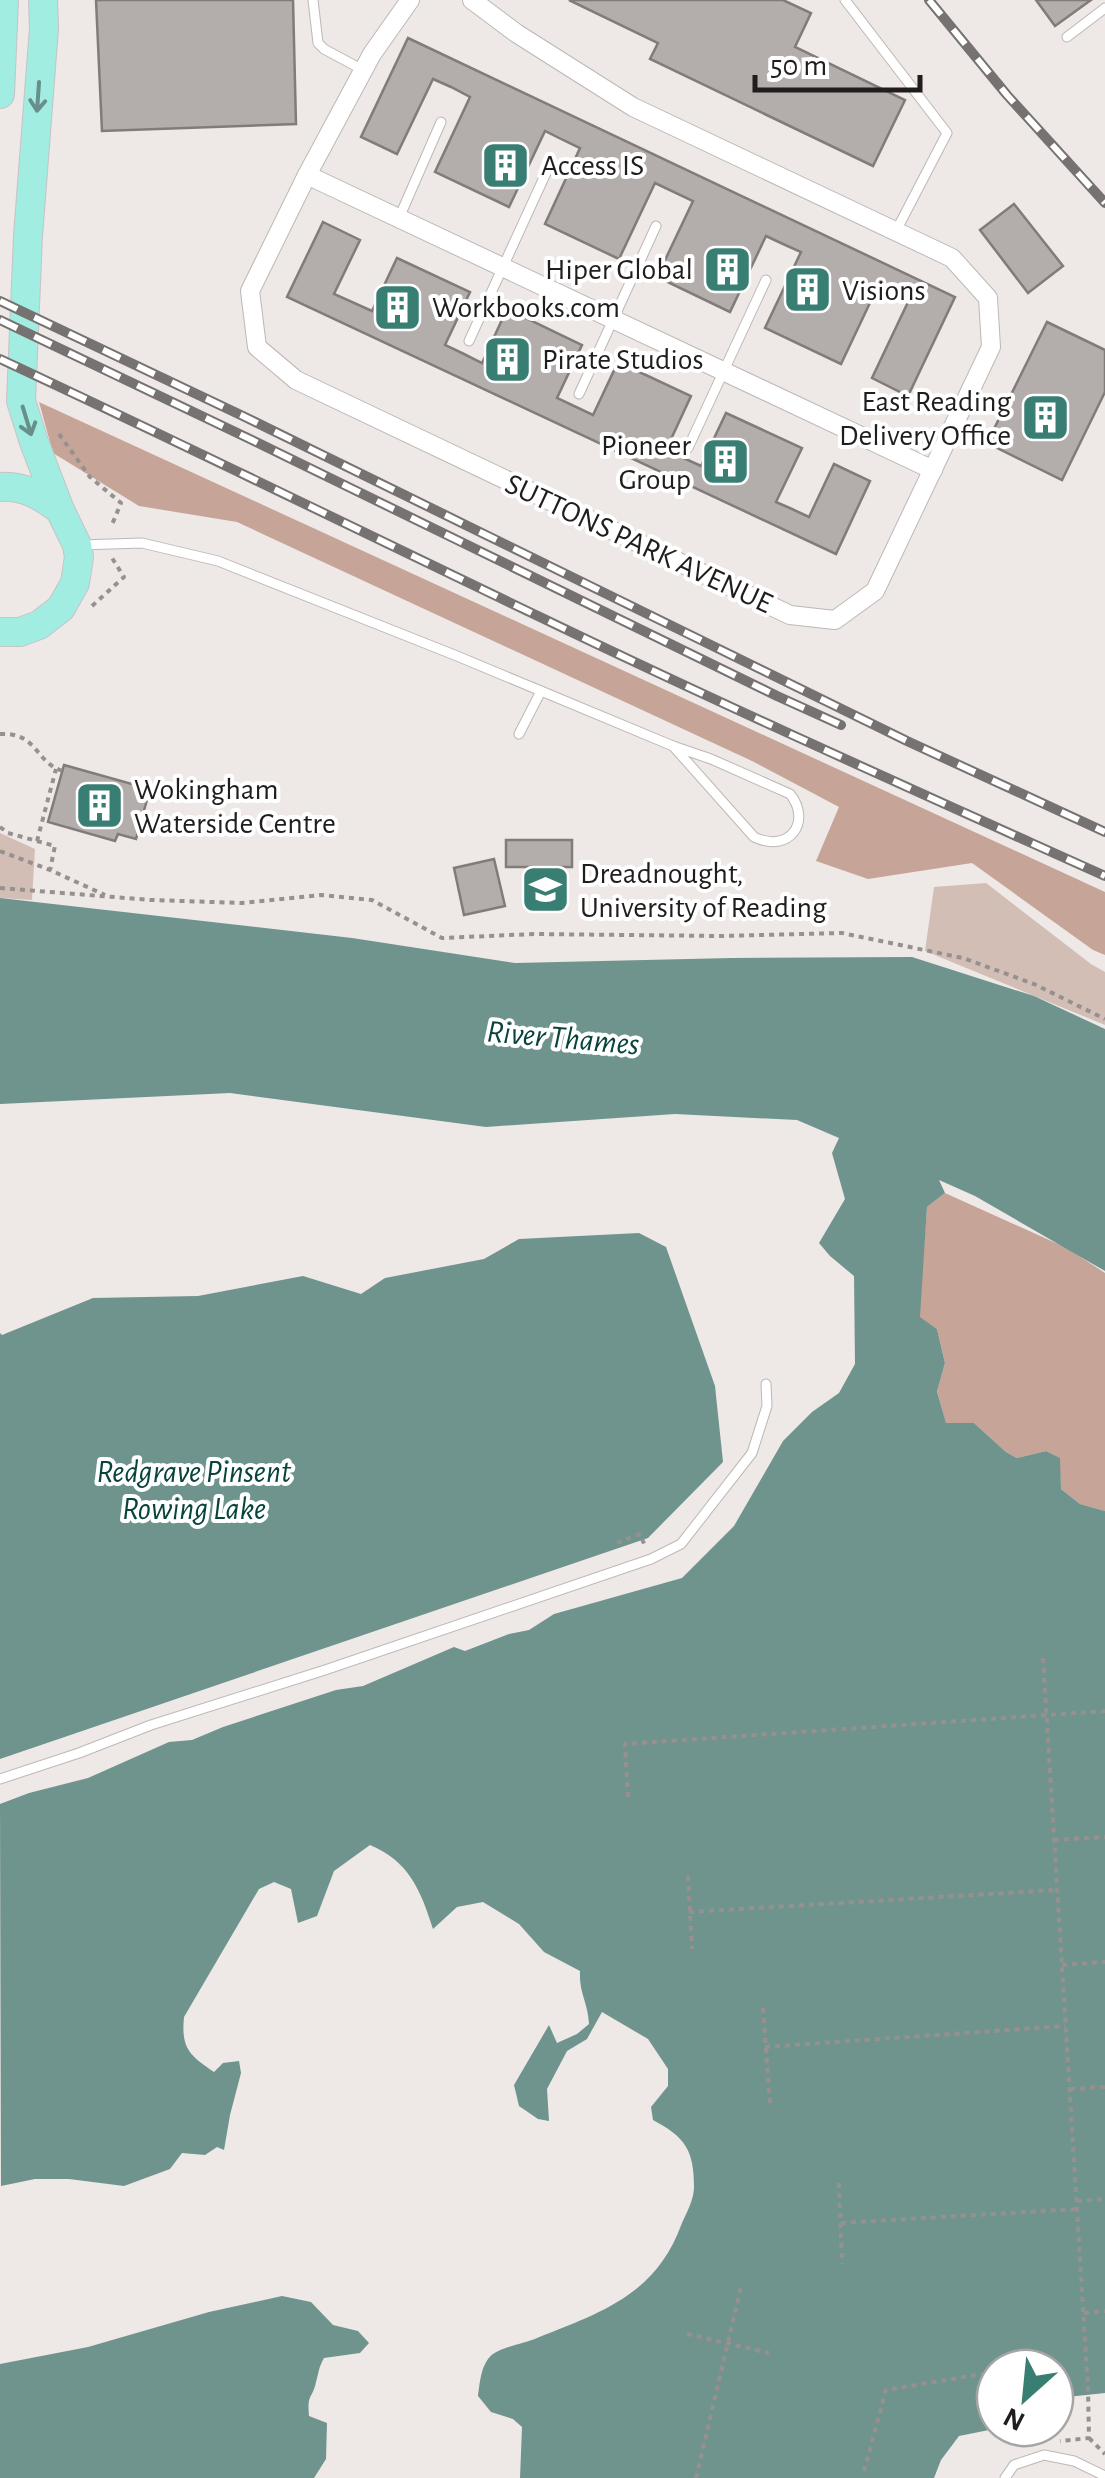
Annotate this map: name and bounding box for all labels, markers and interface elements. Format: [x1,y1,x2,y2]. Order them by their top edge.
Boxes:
scale bar [755,30,920,92]
text: 50 m [770,51,827,81]
one-way arrow [29,81,48,113]
building icon: Access IS [480,139,532,191]
place label: Access IS [541,151,644,181]
building icon: Hiper Global [702,243,754,295]
place label: Hiper Global [545,255,693,285]
building icon: Visions [781,264,833,316]
place label: Visions [842,276,926,306]
building icon: Workbooks.com [371,281,423,333]
place label: Workbooks.com [432,293,620,323]
building icon: Pirate Studios [481,333,533,385]
place label: Pirate Studios [542,345,704,375]
place label: East Reading Delivery Office [839,387,1011,451]
building icon: East Reading Delivery Office [1020,392,1072,444]
one-way arrow [19,405,37,436]
place label: Pioneer Group [601,431,691,495]
building icon: Pioneer Group [700,436,752,488]
street label: SUTTONS PARK AVENUE [500,469,777,619]
place label: Wokingham Waterside Centre [134,775,336,839]
building icon: Wokingham Waterside Centre [73,780,125,832]
place label: Dreadnought, University of Reading [580,859,827,923]
school or university icon: Dreadnought, University of Reading [519,864,571,916]
water label: River Thames [485,1015,640,1061]
water label: Redgrave Pinsent Rowing Lake [97,1456,292,1525]
north arrow [975,2348,1075,2448]
text: N [1000,2402,1030,2435]

